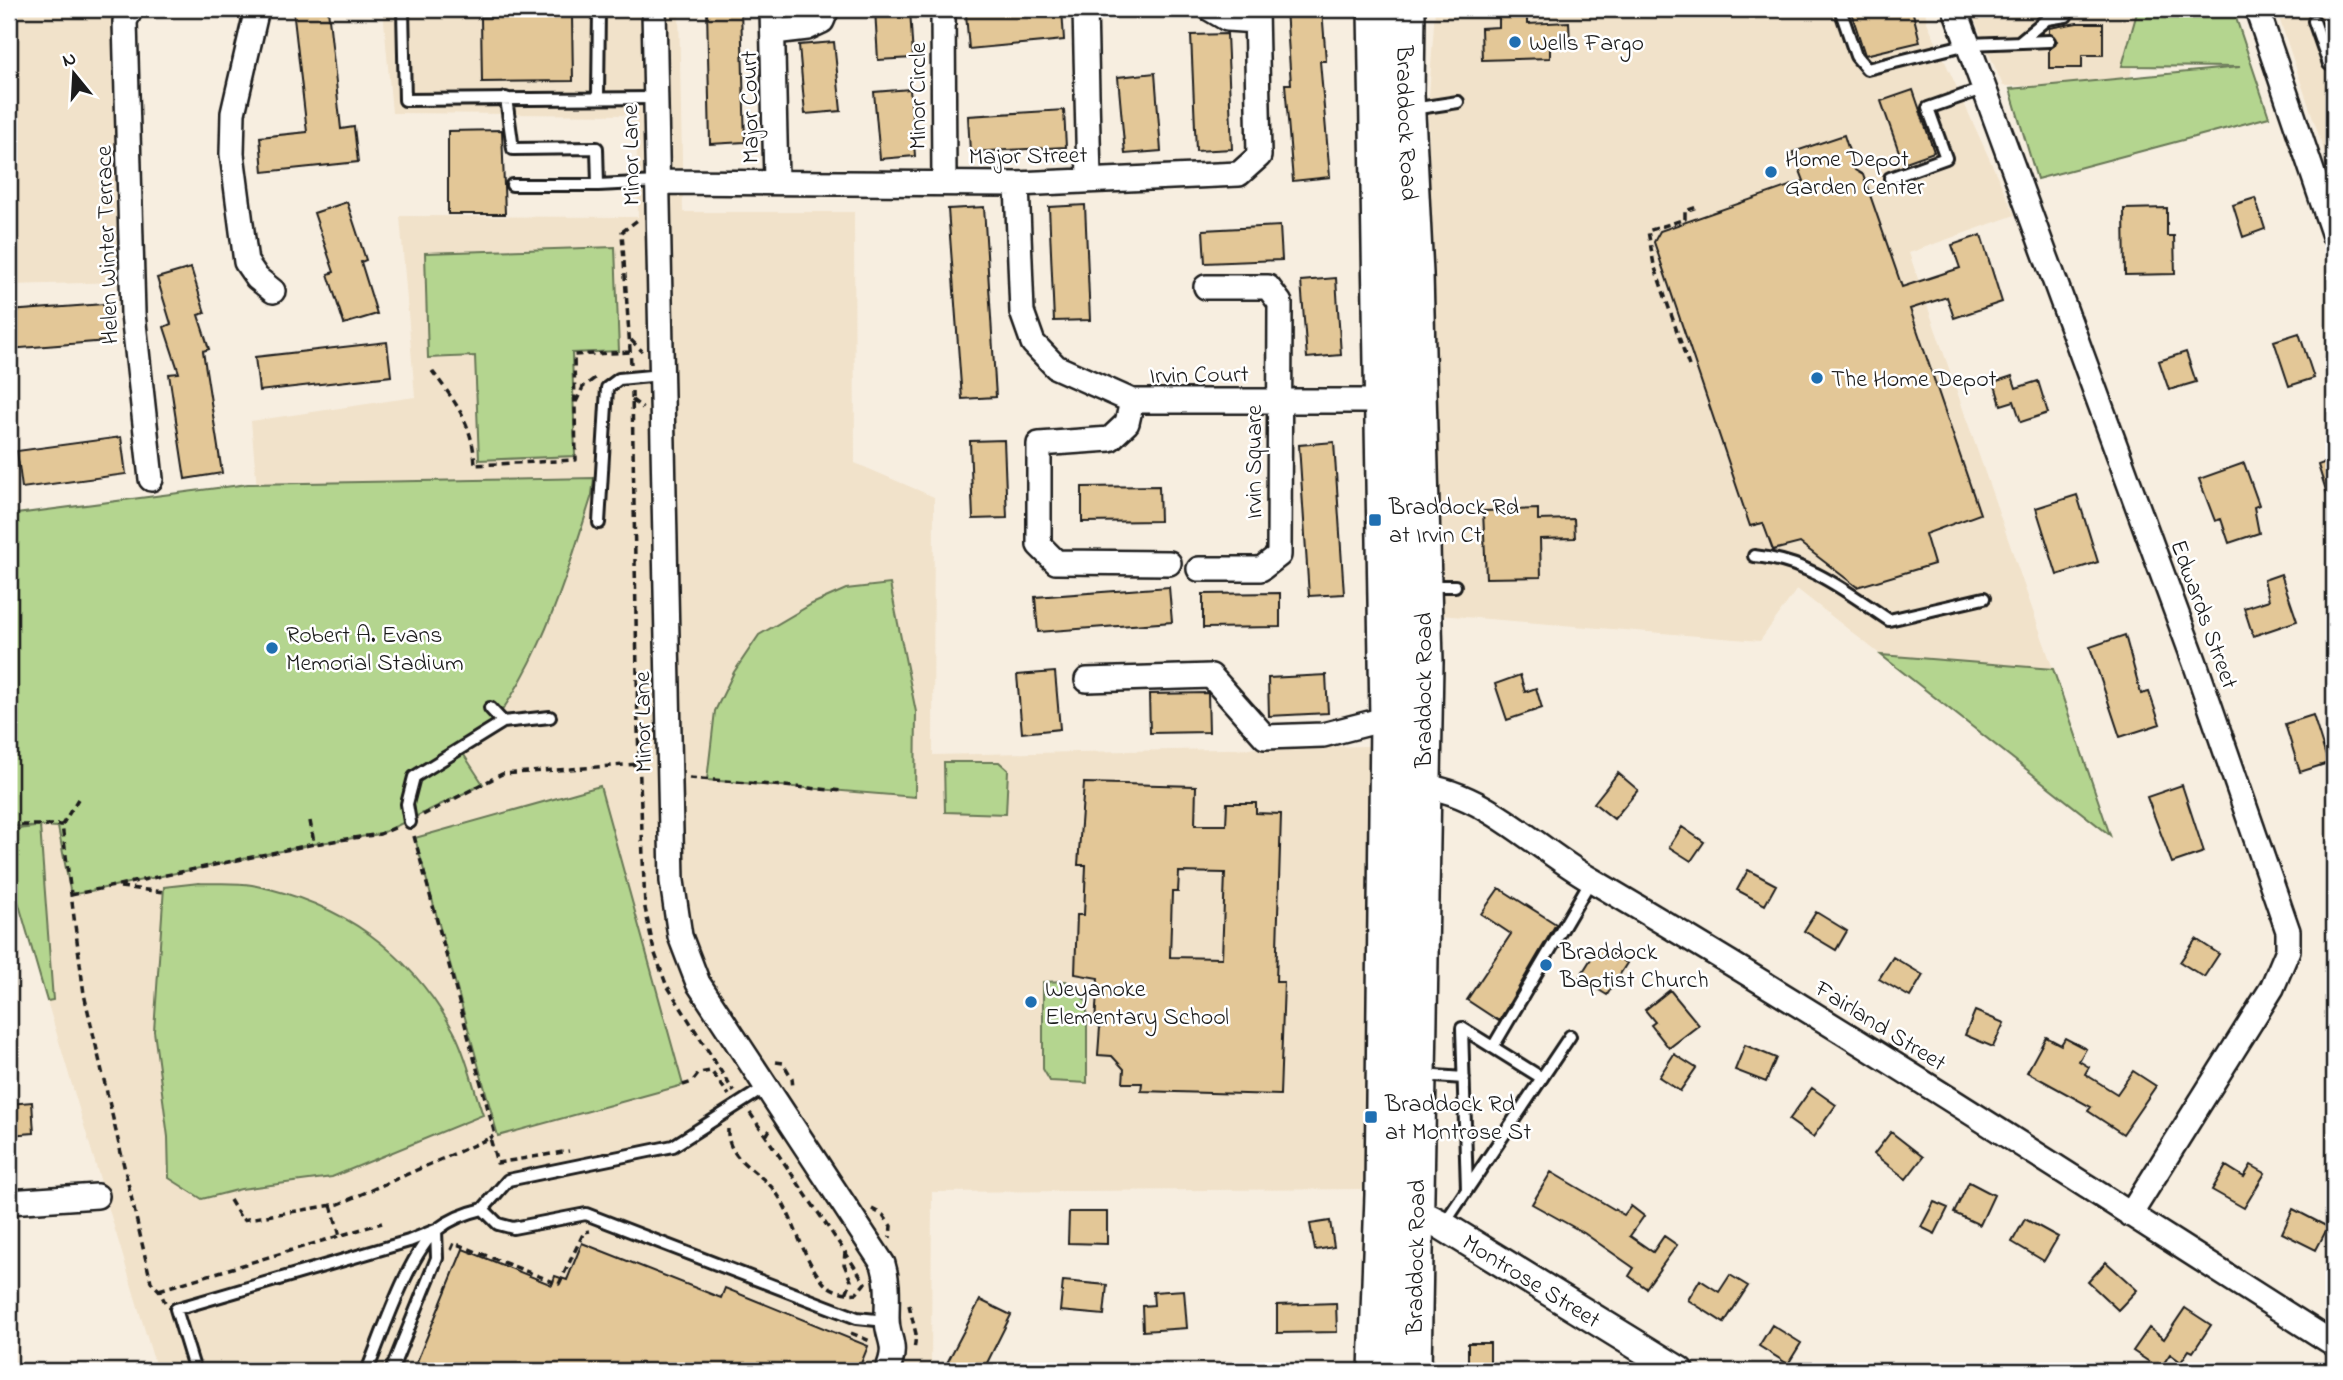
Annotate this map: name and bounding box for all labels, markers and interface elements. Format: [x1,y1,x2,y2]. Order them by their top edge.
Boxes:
place label: Wells Fargo [1529,27,1644,62]
marker: Wells Fargo [1507,34,1523,50]
north arrow [38,38,108,108]
street label: Minor Circle [902,42,937,150]
street label: Braddock Road [1385,44,1425,202]
text: N [59,45,80,75]
street label: Major Court [733,50,770,164]
street label: Minor Lane [614,104,651,206]
street label: Major Street [968,139,1088,176]
place label: Home Depot Garden Center [1785,143,1925,206]
street label: Helen Winter Terrace [88,144,129,345]
marker: Home Depot Garden Center [1763,164,1779,180]
street label: Irvin Court [1149,358,1249,395]
place label: The Home Depot [1831,363,1997,398]
marker: The Home Depot [1809,370,1825,386]
street label: Irvin Square [1238,404,1273,519]
place label: Braddock Rd at Irvin Ct [1388,491,1519,554]
marker: Braddock Rd at Irvin Ct [1367,512,1383,528]
street label: Edwards Street [2159,535,2246,694]
street label: Braddock Road [1408,612,1443,769]
place label: Robert A. Evans Memorial Stadium [286,619,464,682]
marker: Robert A. Evans Memorial Stadium [264,640,280,656]
street label: Minor Lane [626,671,663,773]
place label: Braddock Baptist Church [1559,936,1709,999]
marker: Braddock Baptist Church [1538,957,1554,973]
street label: Fairland Street [1806,972,1952,1081]
place label: Weyanoke Elementary School [1045,973,1229,1037]
marker: Weyanoke Elementary School [1023,994,1039,1010]
place label: Braddock Rd at Montrose St [1384,1088,1531,1151]
marker: Braddock Rd at Montrose St [1363,1109,1379,1125]
street label: Braddock Road [1399,1179,1436,1336]
street label: Montrose Street [1455,1227,1606,1339]

